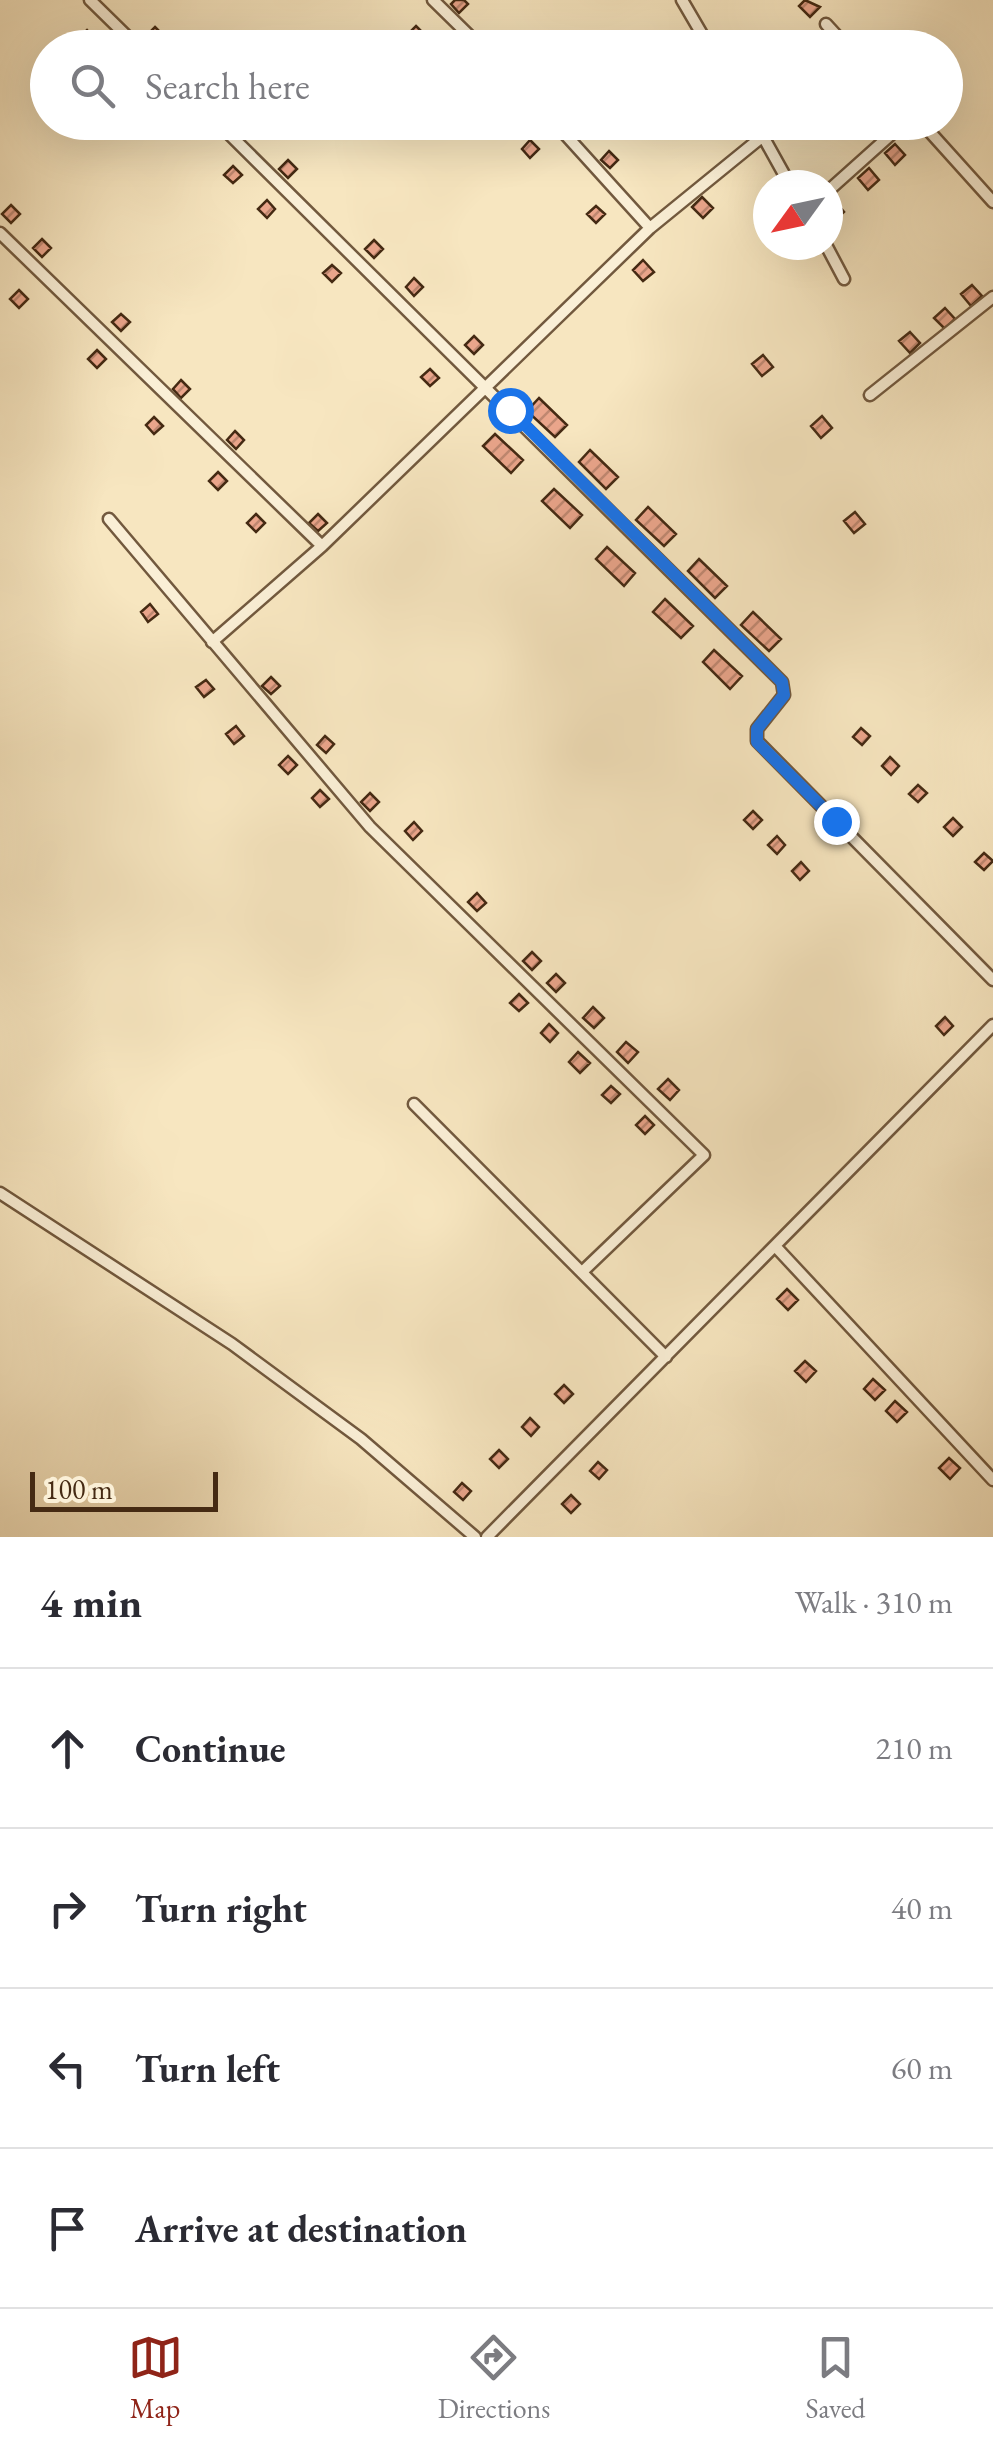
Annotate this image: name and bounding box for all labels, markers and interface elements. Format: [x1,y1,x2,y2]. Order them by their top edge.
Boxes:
search box [30,30,963,140]
icon: search [65,58,120,113]
text: Search here [145,61,310,110]
north arrow [753,170,843,260]
route start [488,388,534,434]
route end [814,799,860,845]
scale bar [30,1467,218,1512]
text: 100 m [45,1471,113,1507]
text: 4 min [40,1575,142,1630]
text: Walk · 310 m [795,1581,953,1623]
icon: ahead [40,1721,95,1776]
text: Continue [135,1724,286,1773]
text: 210 m [876,1727,953,1769]
icon: right [40,1881,95,1936]
text: Turn right [135,1884,307,1933]
text: 40 m [891,1887,953,1929]
icon: left [40,2041,95,2096]
text: Turn left [135,2044,280,2093]
text: 60 m [891,2047,953,2089]
icon: arrive [40,2201,95,2256]
text: Arrive at destination [135,2204,467,2253]
tab: Map [128,2330,183,2426]
tab: Directions [438,2330,550,2426]
tab: Saved [805,2330,865,2426]

